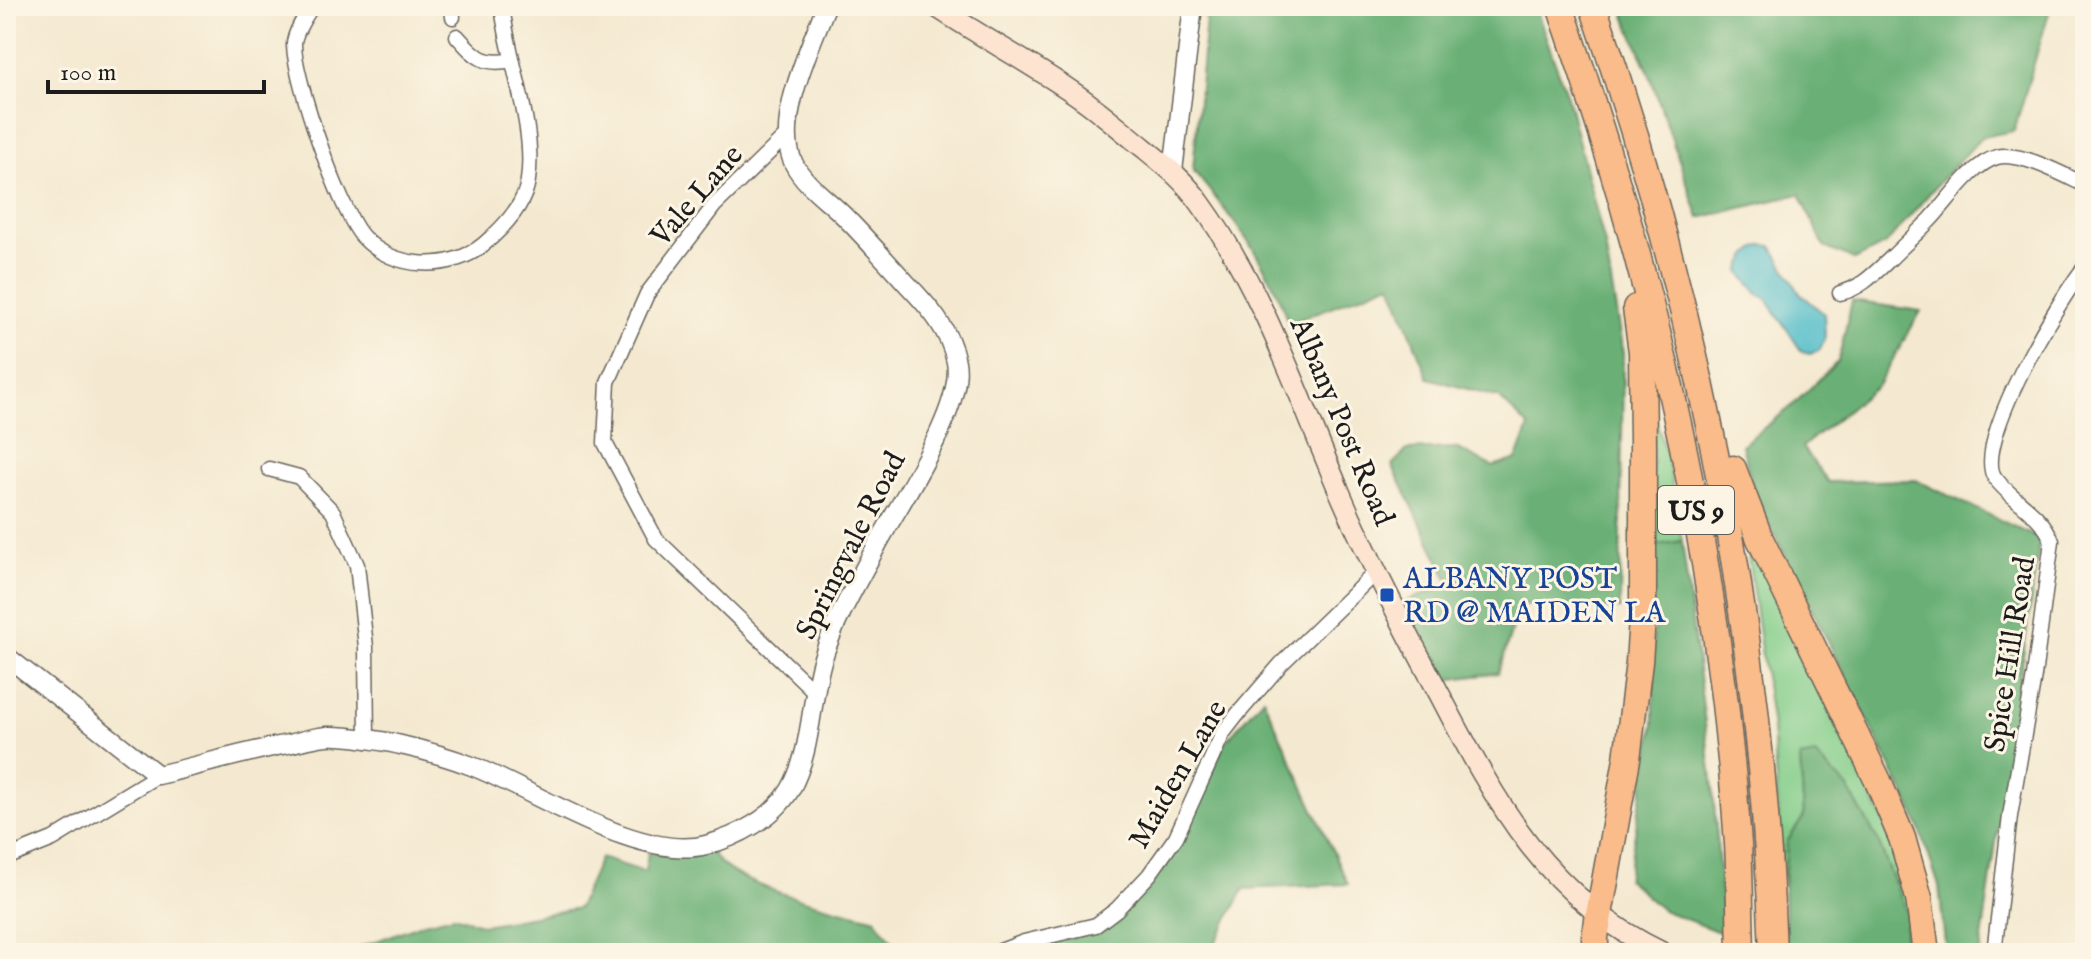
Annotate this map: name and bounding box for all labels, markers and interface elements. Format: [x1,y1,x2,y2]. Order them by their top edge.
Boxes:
scale bar [48,44,264,94]
text: 100 m [60,58,116,89]
street label: Vale Lane [642,137,752,256]
street label: Albany Post Road [1280,311,1403,533]
street label: Springvale Road [788,445,916,646]
road number: US 9 [1658,486,1734,534]
street label: Spice Hill Road [1977,553,2045,755]
place label: ALBANY POST RD @ MAIDEN LA [1402,561,1666,633]
marker: ALBANY POST RD @ MAIDEN LA [1378,586,1396,604]
street label: Maiden Lane [1121,694,1237,856]

